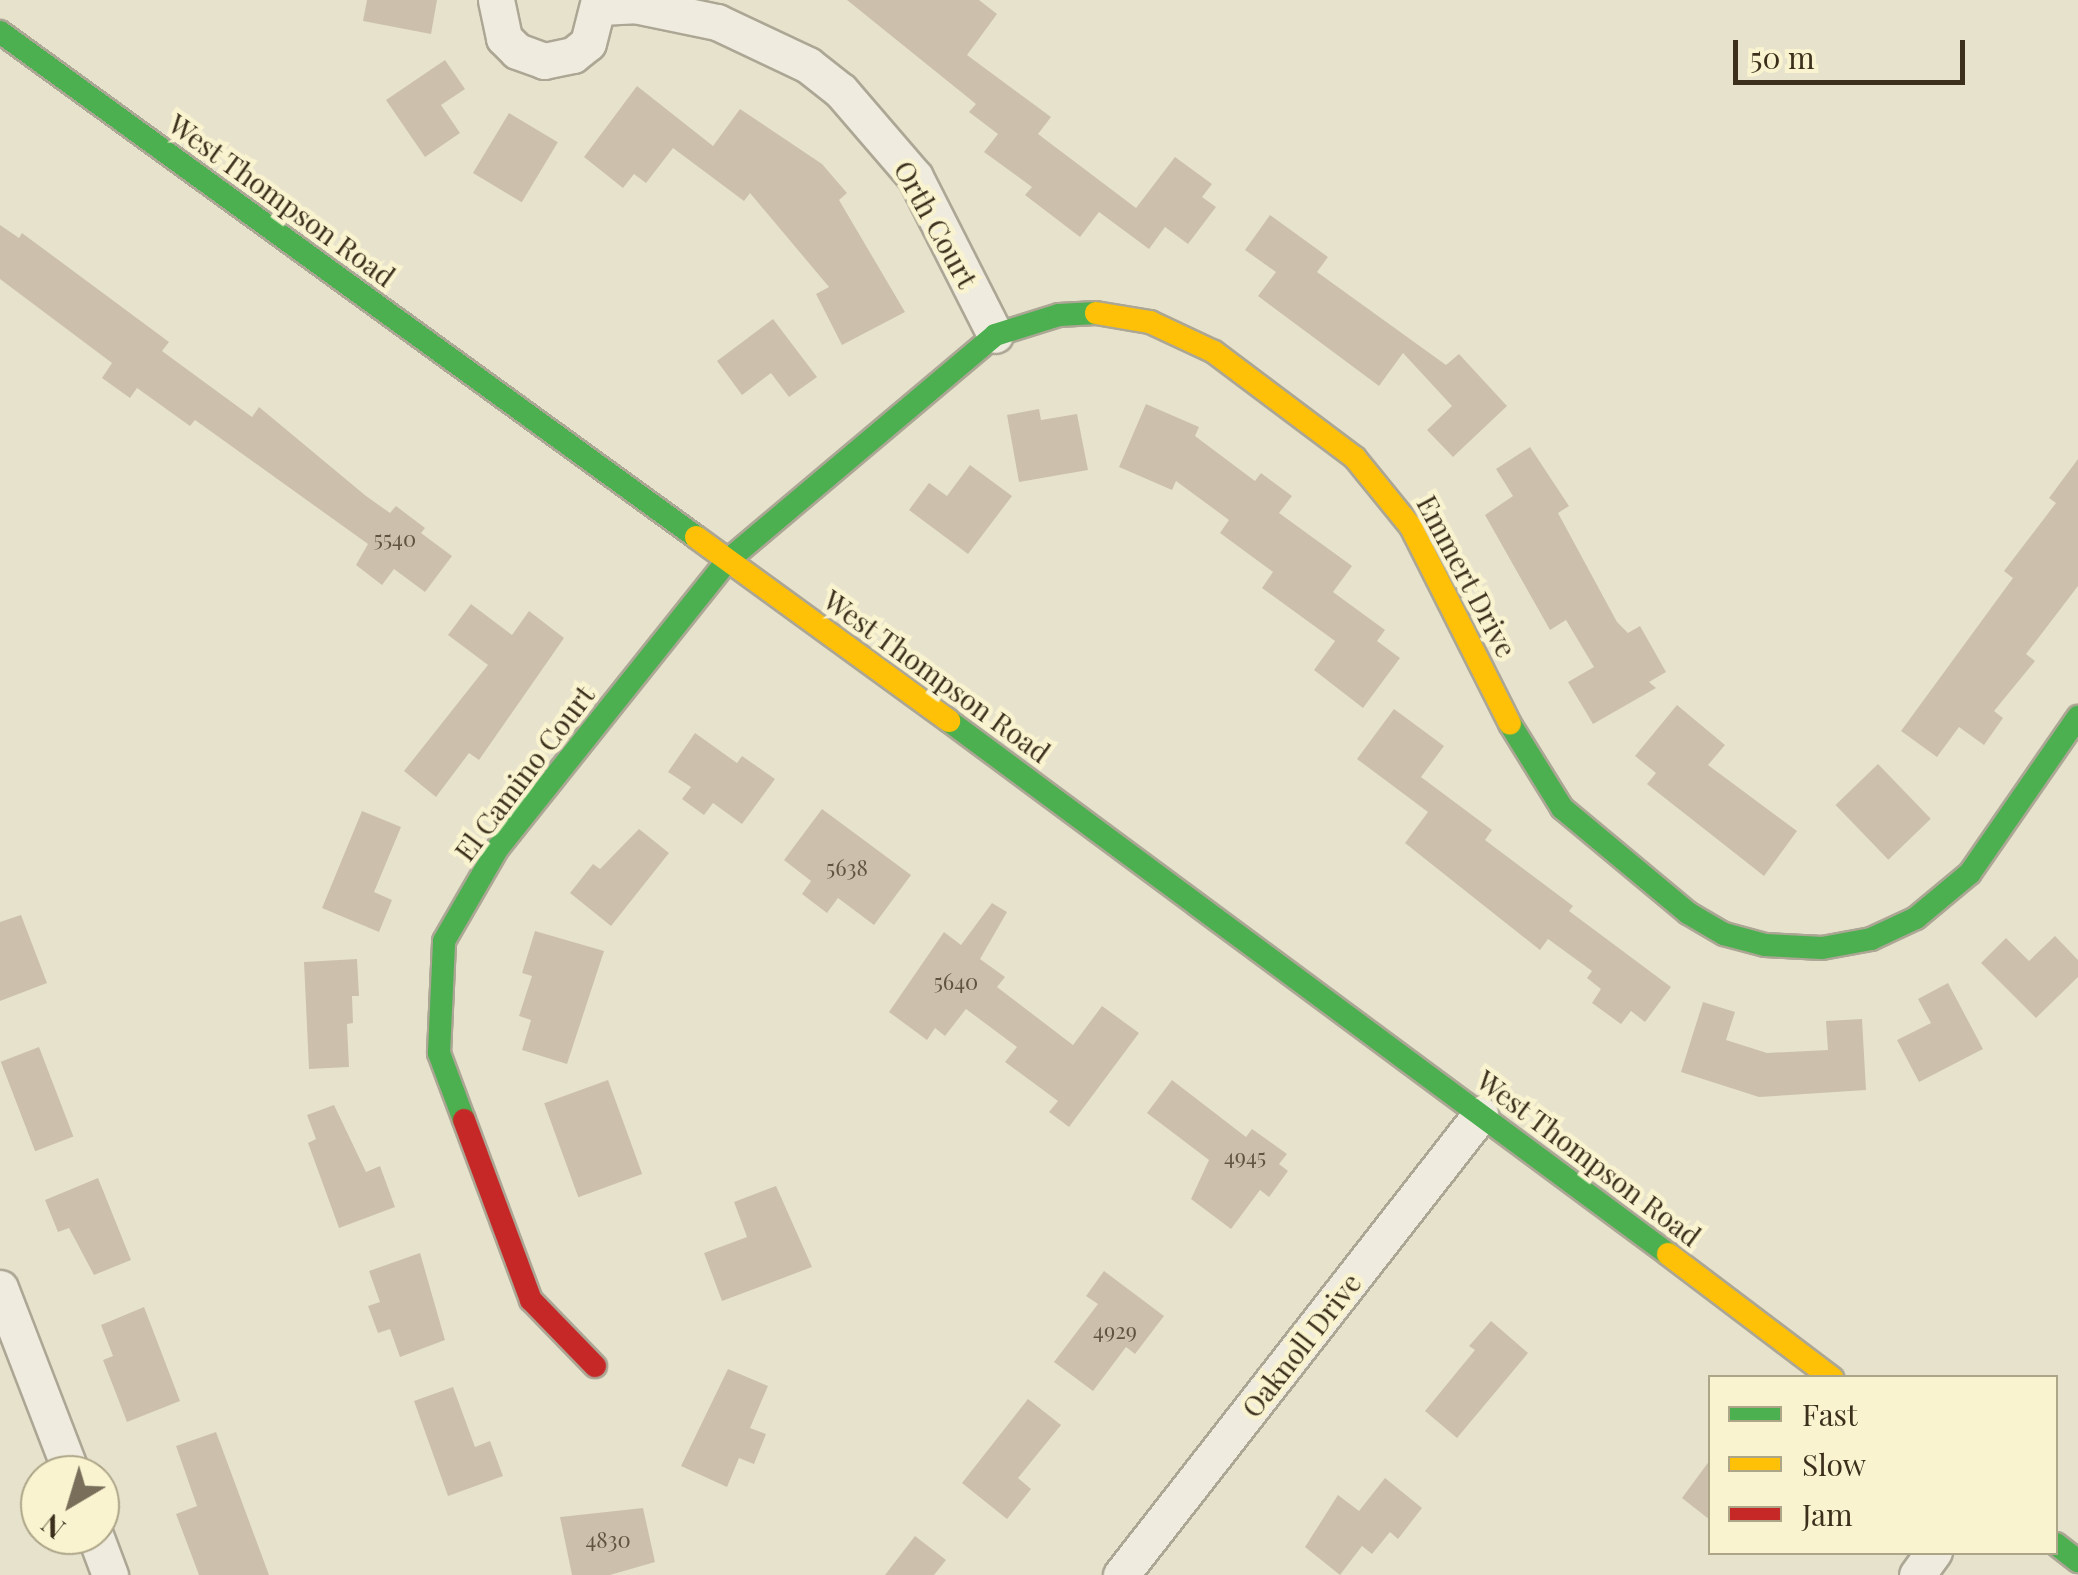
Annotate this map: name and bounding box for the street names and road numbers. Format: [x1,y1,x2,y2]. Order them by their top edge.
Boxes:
street label: West Thompson Road [162,106,402,294]
street label: Orth Court [887,155,985,293]
street label: Emmert Drive [1410,489,1524,663]
street label: West Thompson Road [817,582,1057,770]
street label: El Camino Court [447,679,601,867]
street label: West Thompson Road [1470,1063,1708,1253]
street label: Oaknoll Drive [1234,1266,1368,1424]

